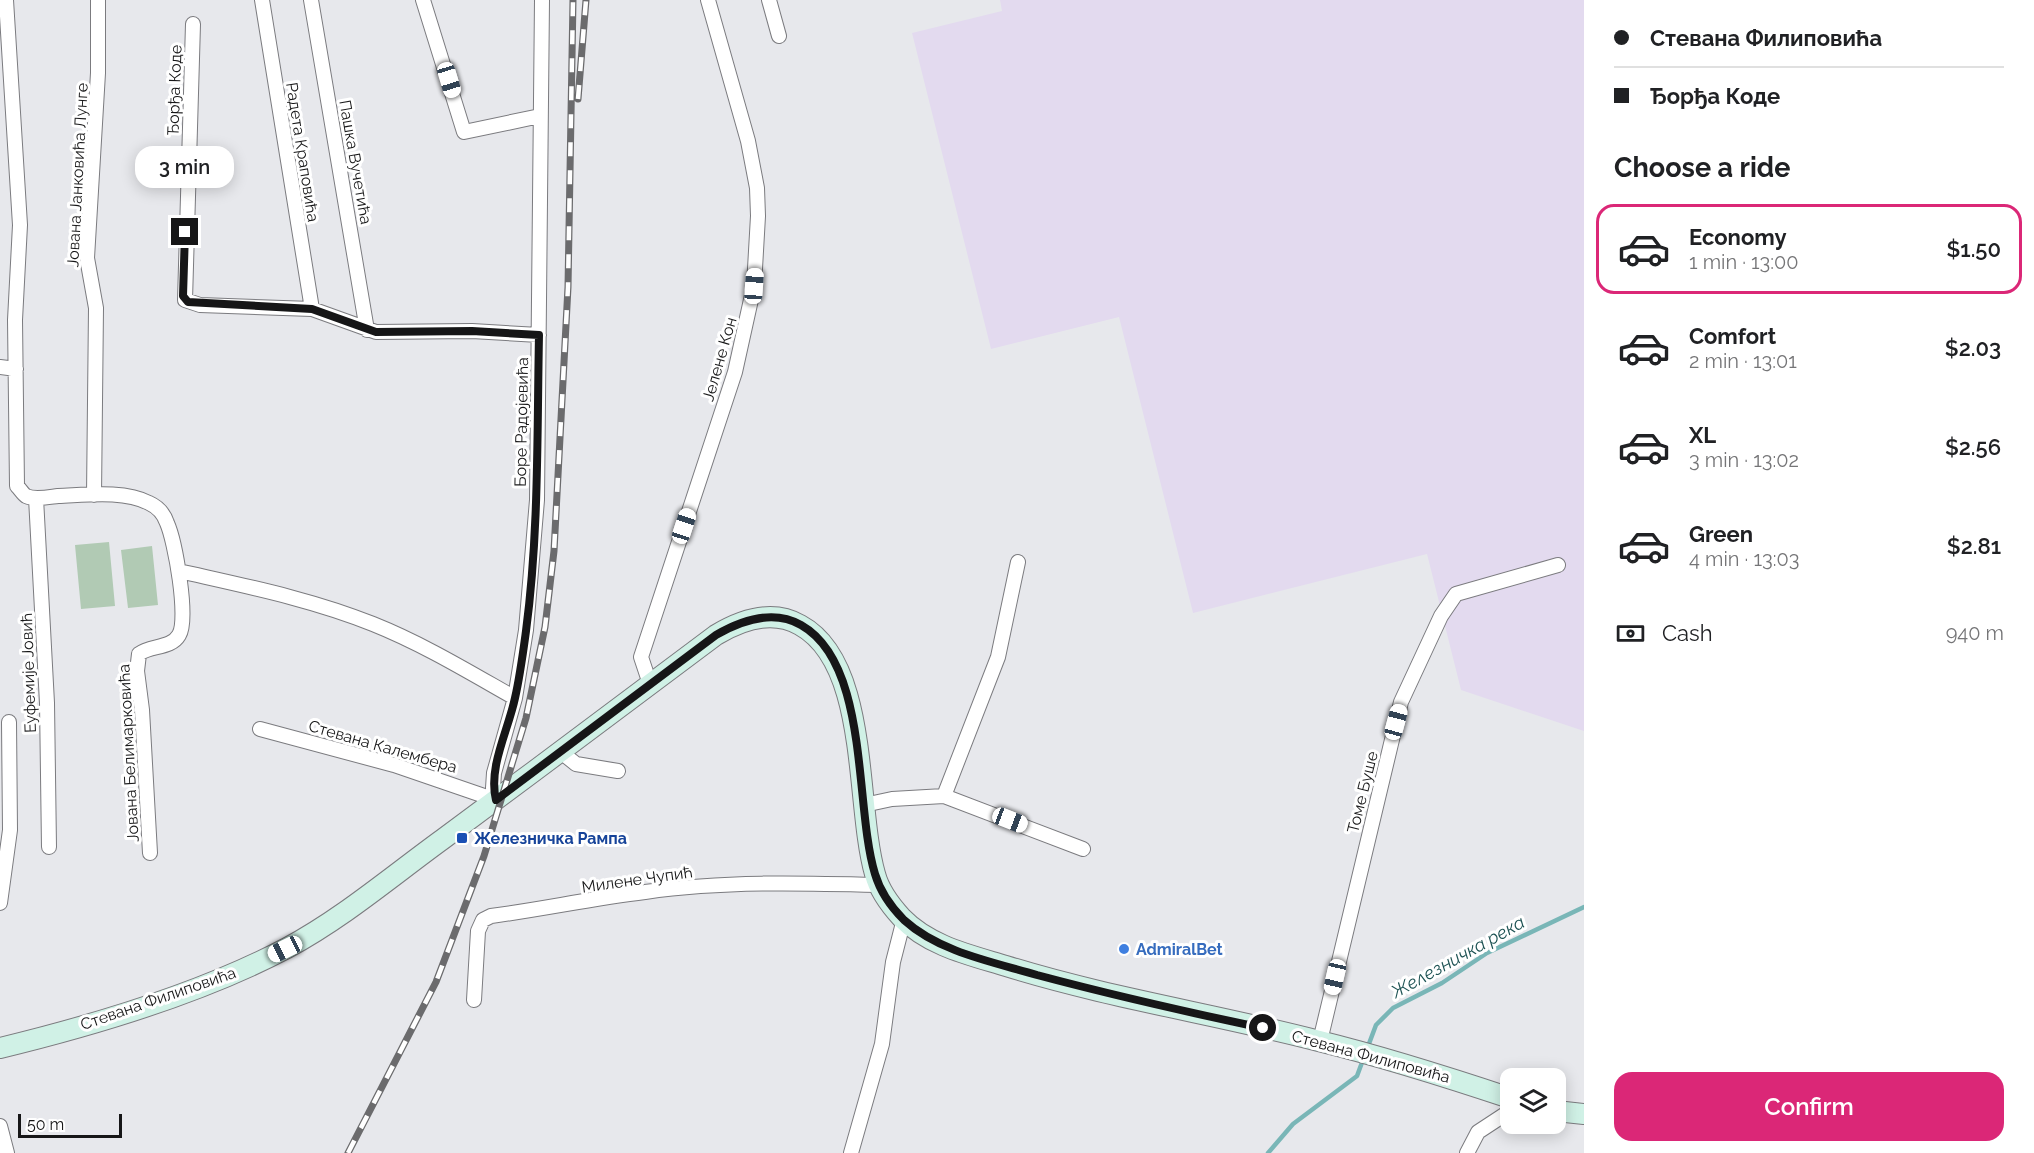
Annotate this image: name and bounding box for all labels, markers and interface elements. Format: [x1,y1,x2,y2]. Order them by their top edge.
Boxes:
text: Стевана Филиповића [1650,25,1882,51]
street label: Ђорђа Коде [163,44,186,136]
car [435,60,463,100]
street label: Радета Краповића [282,81,323,223]
street label: Јована Јанковића Лунге [63,82,92,268]
text: Ђорђа Коде [1650,83,1780,109]
street label: Пашка Вучетића [335,98,376,226]
callout: 3 min [136,145,234,187]
text: Choose a ride [1614,152,1790,183]
text: 3 min [159,155,210,179]
route end [171,218,198,245]
icon: car [1617,222,1671,276]
text: Economy [1689,224,1787,250]
text: $1.50 [1947,236,2001,262]
text: 1 min · 13:00 [1689,250,1799,274]
car [744,267,764,305]
street label: Јелене Кон [698,315,741,403]
icon: car [1617,321,1671,375]
text: Comfort [1689,323,1776,349]
text: $2.03 [1945,335,2001,361]
text: 2 min · 13:01 [1689,349,1797,373]
street label: Боре Радојевића [511,357,532,487]
icon: car [1617,420,1671,474]
text: XL [1689,422,1716,448]
text: $2.56 [1945,434,2001,460]
text: 3 min · 13:02 [1689,448,1799,472]
car [670,506,698,546]
icon: car [1617,519,1671,573]
text: Green [1689,521,1753,547]
text: $2.81 [1947,533,2001,559]
text: 4 min · 13:03 [1689,547,1799,571]
street label: Еуфемије Јовић [17,613,40,733]
icon: cash [1614,617,1647,650]
text: Cash [1662,620,1713,646]
text: 940 m [1946,621,2004,645]
street label: Јована Белимарковића [114,663,143,842]
car [1383,702,1409,742]
street label: Стевана Калембера [306,716,459,777]
street label: Томе Буше [1343,749,1382,835]
car [990,805,1030,835]
place label: Железничка Рампа [474,829,627,848]
marker: Железничка Рампа [455,831,469,845]
street label: Милене Чупић [580,862,694,897]
water label: Железничка река [1387,911,1528,1002]
car [265,933,305,965]
place label: AdmiralBet [1136,940,1223,959]
marker: AdmiralBet [1117,942,1131,956]
car [1322,957,1348,997]
street label: Стевана Филиповића [78,963,238,1034]
route start [1249,1014,1276,1041]
street label: Стевана Филиповића [1290,1026,1452,1087]
map controls [1500,1068,1566,1134]
button: layers [1500,1068,1566,1134]
button: Confirm [1614,1072,2004,1141]
scale bar [18,1111,122,1138]
text: 50 m [27,1115,64,1134]

